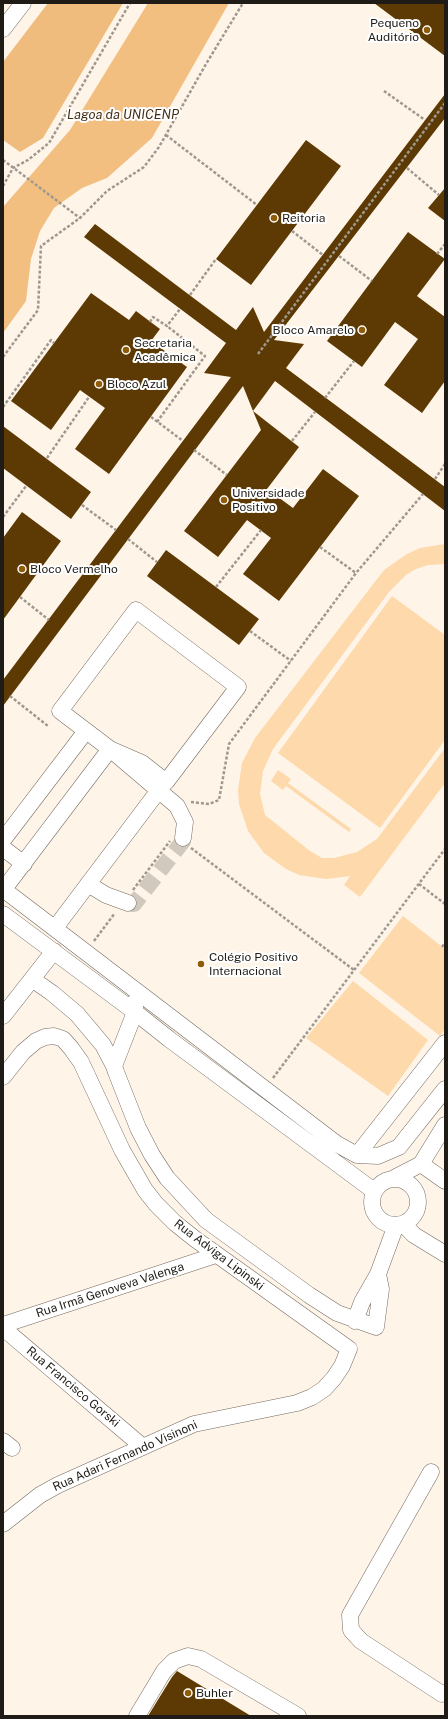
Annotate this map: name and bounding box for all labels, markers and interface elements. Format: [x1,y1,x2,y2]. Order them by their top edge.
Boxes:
place label: Pequeno Auditório [368,16,419,44]
marker: Pequeno Auditório [422,25,432,35]
water label: Lagoa da UNICENP [67,107,179,123]
place label: Reitoria [282,211,325,225]
marker: Reitoria [269,213,279,223]
place label: Bloco Amarelo [273,323,354,337]
marker: Bloco Amarelo [357,325,367,335]
place label: Secretaria Acadêmica [134,336,196,364]
marker: Secretaria Acadêmica [121,345,131,355]
place label: Bloco Azul [107,377,166,391]
marker: Bloco Azul [94,379,104,389]
place label: Universidade Positivo [232,486,304,514]
marker: Universidade Positivo [219,495,229,505]
place label: Bloco Vermelho [30,562,118,576]
marker: Bloco Vermelho [17,564,27,574]
place label: Colégio Positivo Internacional [209,950,298,978]
marker: Colégio Positivo Internacional [196,959,206,969]
street label: Rua Adviga Lipinski [171,1217,267,1293]
street label: Rua Irmã Genoveva Valenga [34,1259,186,1321]
street label: Rua Francisco Gorski [23,1344,123,1430]
street label: Rua Adari Fernando Visinoni [50,1418,200,1494]
place label: Buhler [196,1686,233,1700]
marker: Buhler [183,1688,193,1698]

